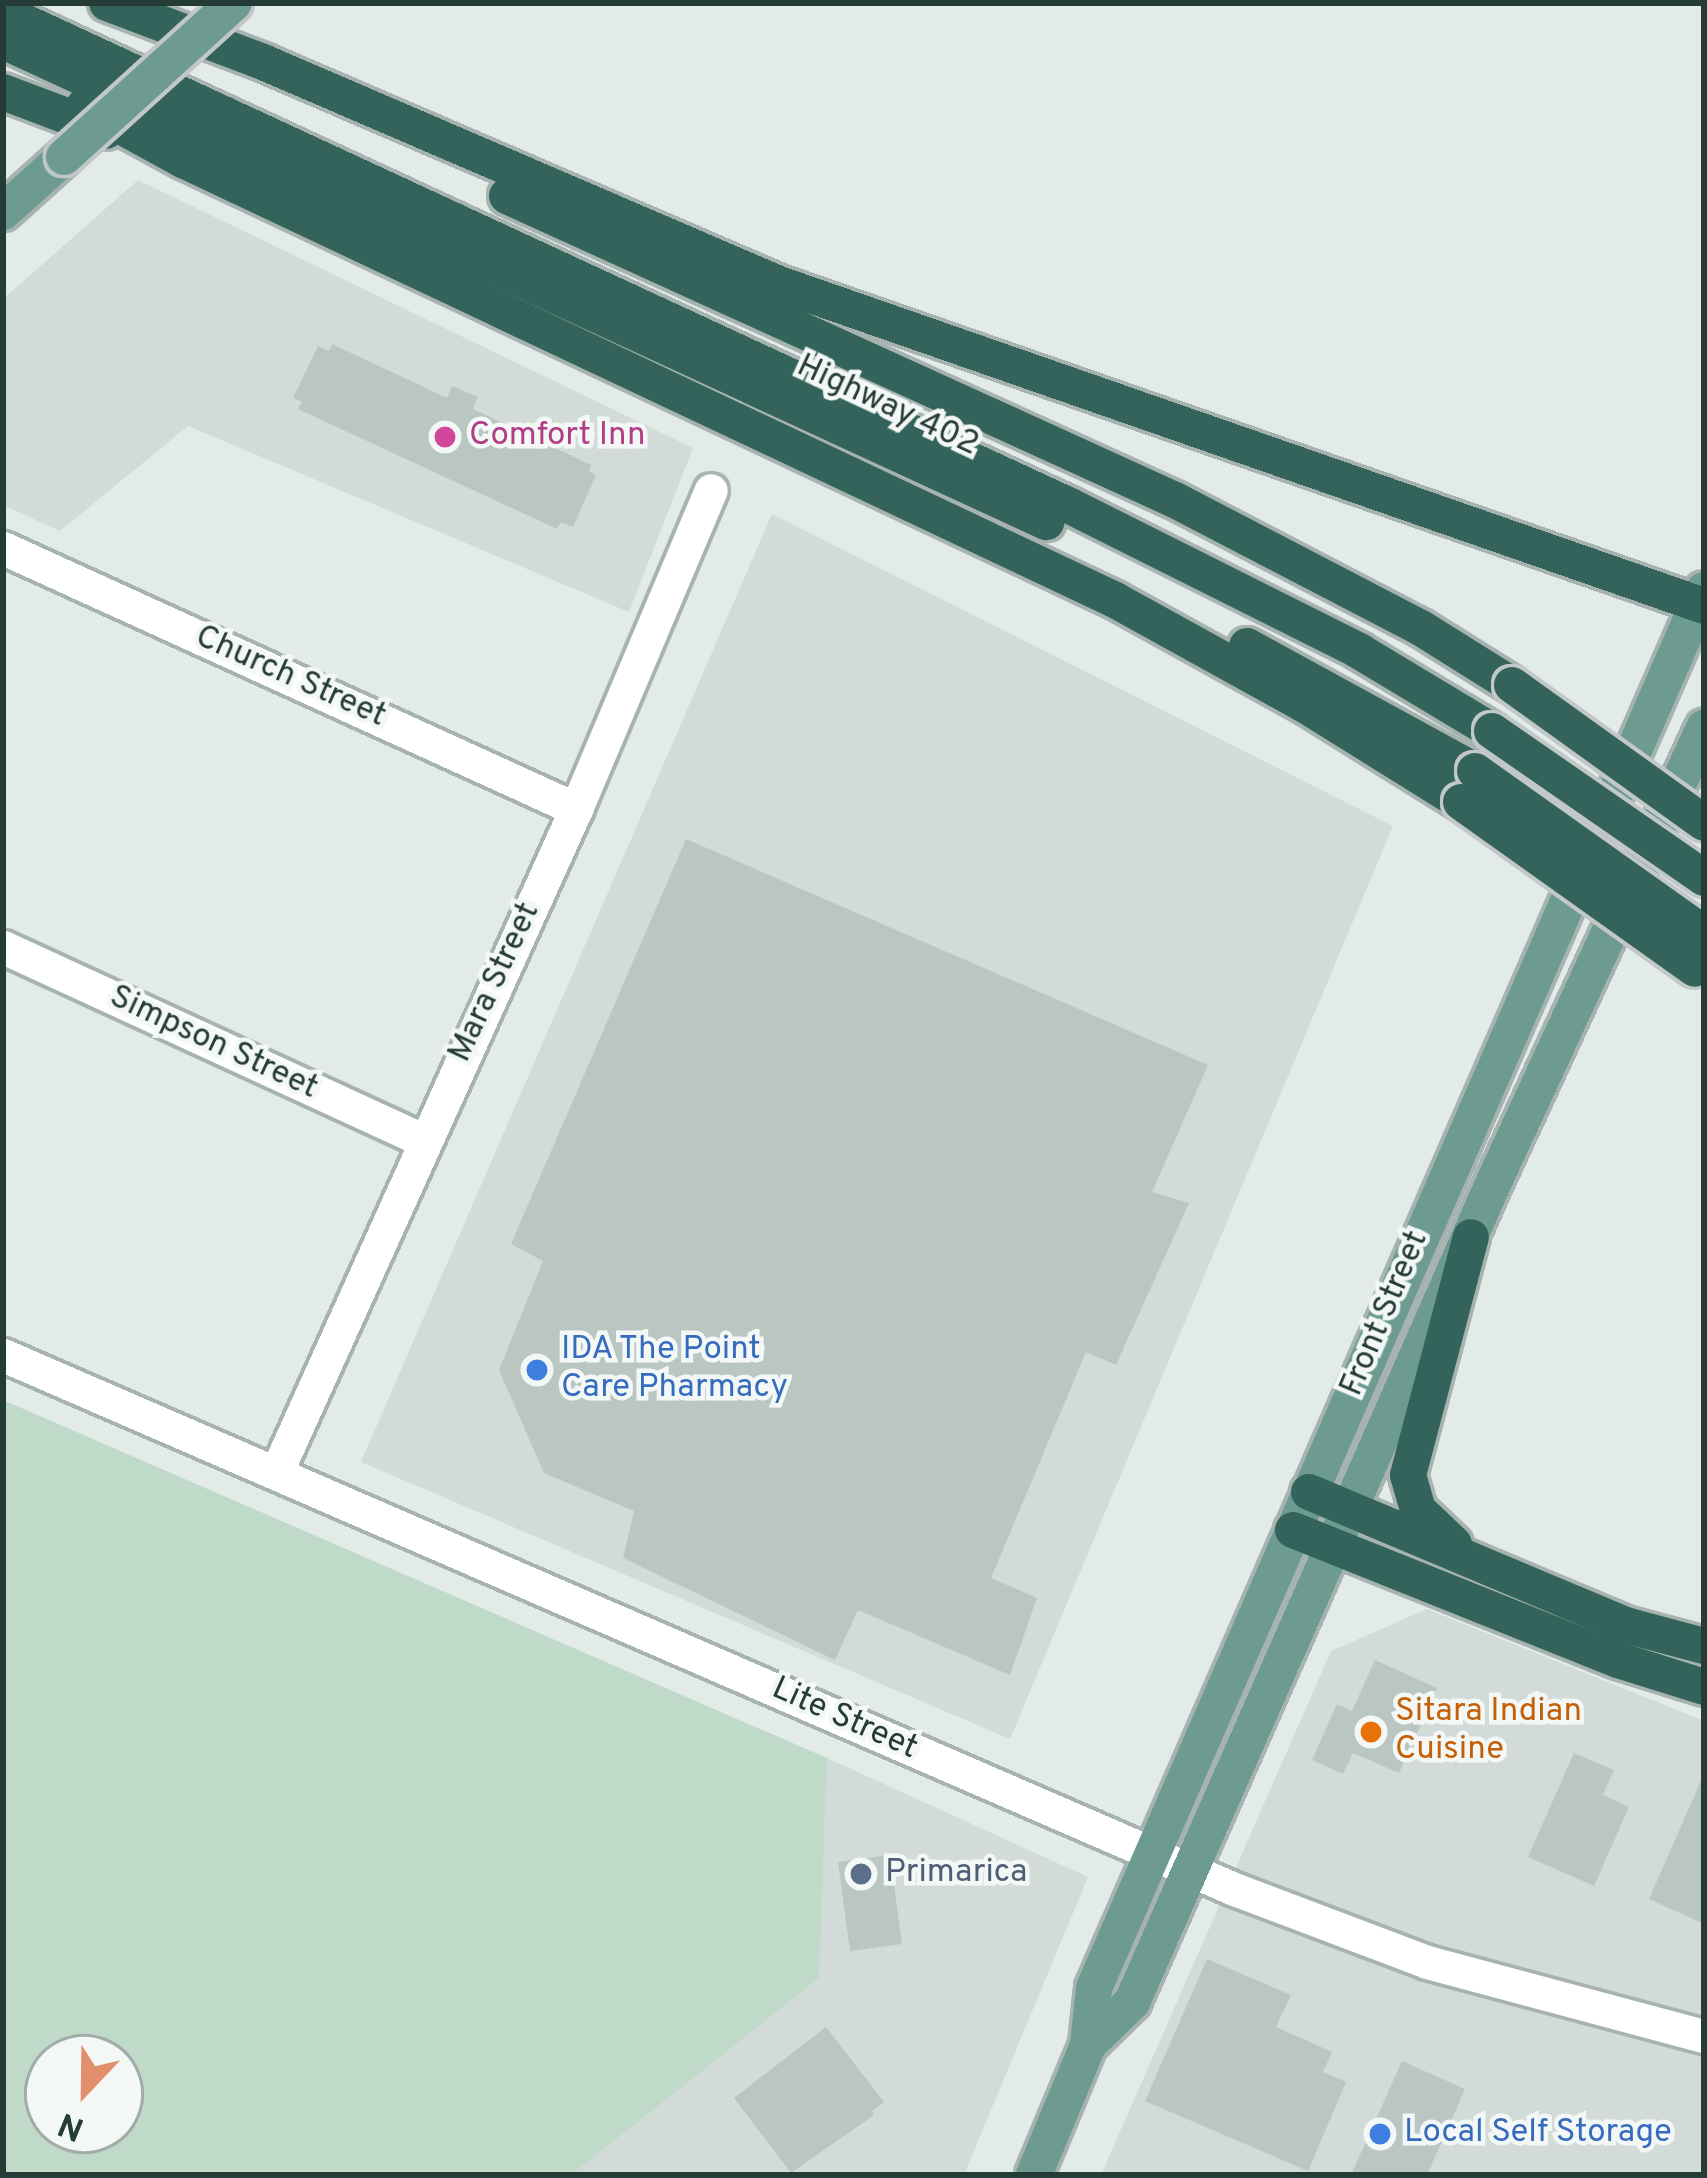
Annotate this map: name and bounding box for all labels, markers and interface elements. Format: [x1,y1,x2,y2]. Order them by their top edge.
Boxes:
street label: Highway 402 [790,348,984,466]
place label: Comfort Inn [469,417,646,457]
marker: Comfort Inn [432,424,458,450]
street label: Church Street [189,618,391,738]
street label: Mara Street [442,897,550,1069]
street label: Simpson Street [102,978,324,1110]
street label: Front Street [1333,1225,1439,1403]
place label: IDA The Point Care Pharmacy [561,1331,788,1409]
marker: IDA The Point Care Pharmacy [524,1357,550,1383]
street label: Lite Street [765,1670,923,1770]
place label: Sitara Indian Cuisine [1395,1693,1582,1771]
marker: Sitara Indian Cuisine [1358,1719,1384,1745]
place label: Primarica [885,1854,1027,1894]
marker: Primarica [848,1861,874,1887]
north arrow [24,2034,144,2154]
text: N [53,2101,91,2149]
place label: Local Self Storage [1404,2114,1672,2154]
marker: Local Self Storage [1367,2121,1393,2147]

